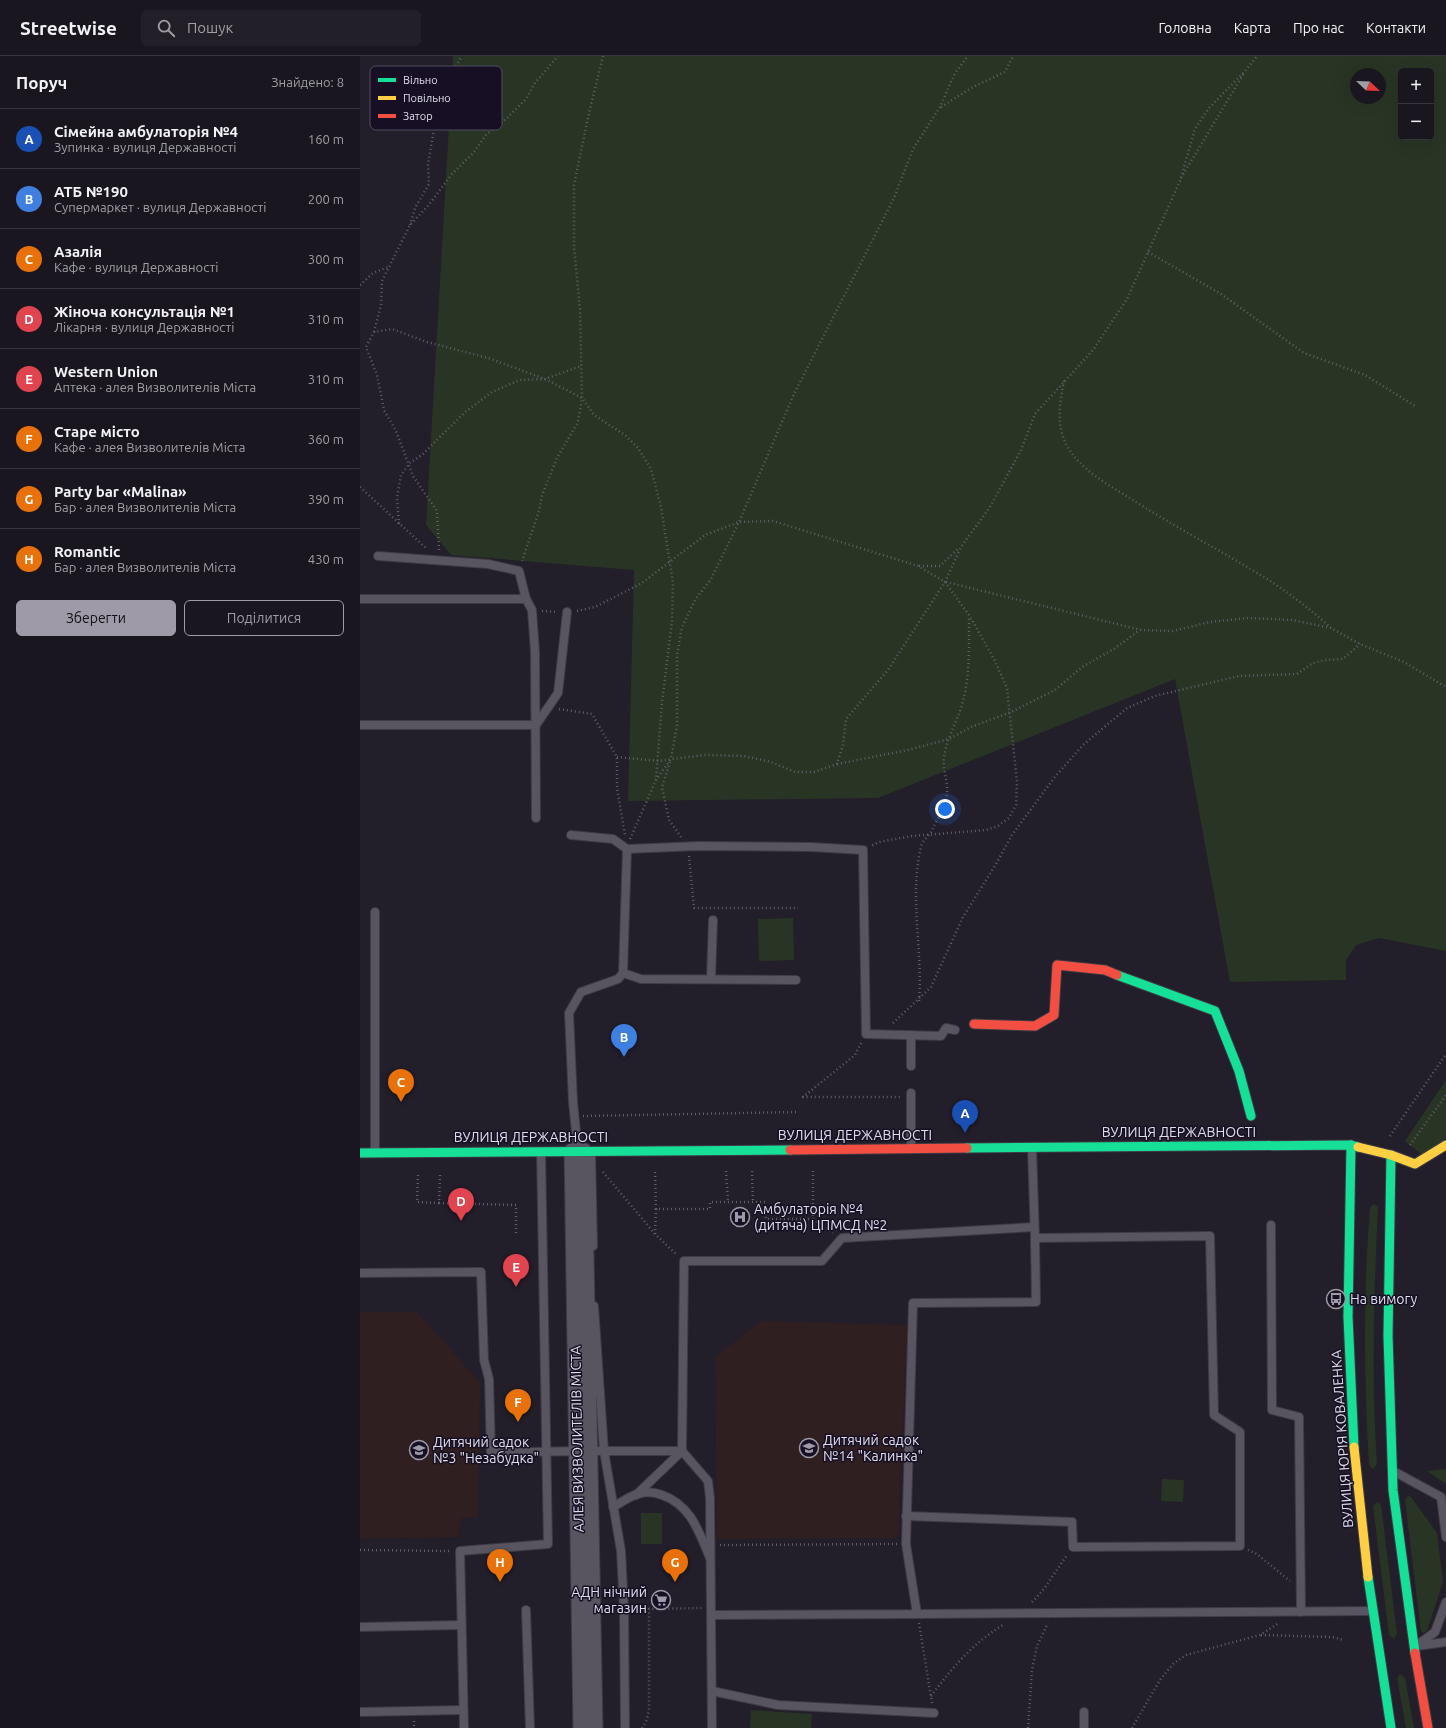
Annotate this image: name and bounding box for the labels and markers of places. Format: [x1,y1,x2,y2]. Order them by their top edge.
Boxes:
pin: B [611,1024,637,1057]
pin: C [388,1069,414,1102]
pin: A [952,1100,978,1133]
pin: D [448,1188,474,1221]
place label: Амбулаторія №4 (дитяча) ЦПМСД №2 [754,1201,887,1233]
hospital icon: Амбулаторія №4 (дитяча) ЦПМСД №2 [729,1206,751,1228]
pin: E [503,1254,529,1287]
bus stop icon: На вимогу [1325,1288,1347,1310]
place label: На вимогу [1350,1291,1417,1307]
pin: F [505,1389,531,1422]
place label: Дитячий садок №14 "Калинка" [823,1432,923,1464]
place label: Дитячий садок №3 "Незабудка" [433,1434,539,1466]
school or university icon: Дитячий садок №14 "Калинка" [798,1437,820,1459]
school or university icon: Дитячий садок №3 "Незабудка" [408,1439,430,1461]
pin: H [487,1549,513,1582]
pin: G [662,1549,688,1582]
place label: АДН нічний магазин [571,1584,647,1616]
supermarket icon: АДН нічний магазин [650,1589,672,1611]

